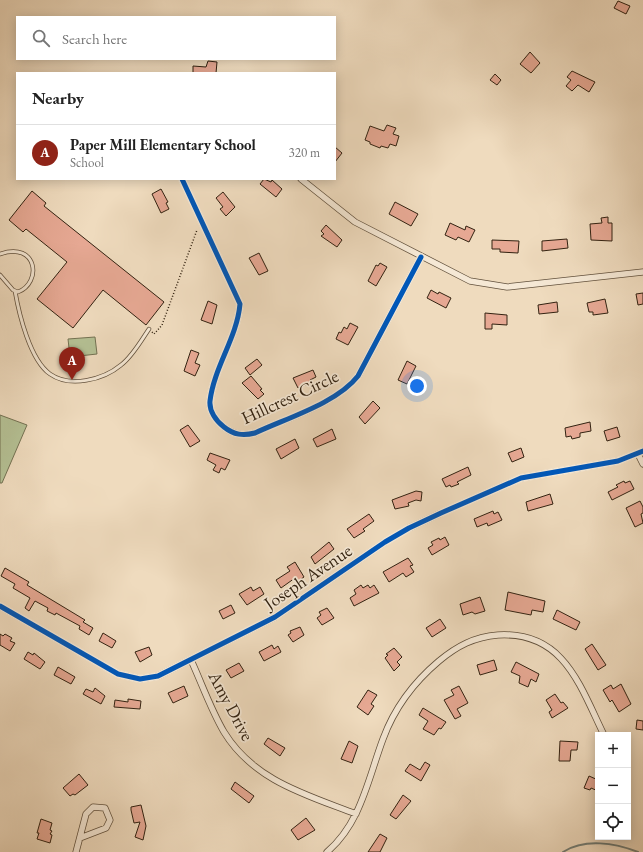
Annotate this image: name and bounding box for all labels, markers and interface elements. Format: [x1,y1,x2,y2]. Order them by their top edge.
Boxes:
search box [16,16,336,60]
icon: search [30,27,52,49]
text: Search here [62,29,127,48]
text: Nearby [32,87,84,109]
text: Paper Mill Elementary School [70,135,256,154]
text: A [40,144,50,161]
text: 320 m [289,144,320,161]
text: School [70,154,104,171]
pin: A [59,347,85,380]
street label: Hillcrest Circle [238,364,342,429]
your location [407,376,427,396]
street label: Joseph Avenue [258,539,356,616]
street label: Amy Drive [203,666,259,745]
map controls [595,732,631,840]
button: + [595,732,631,768]
button: − [595,768,631,804]
button: locate [595,804,631,840]

